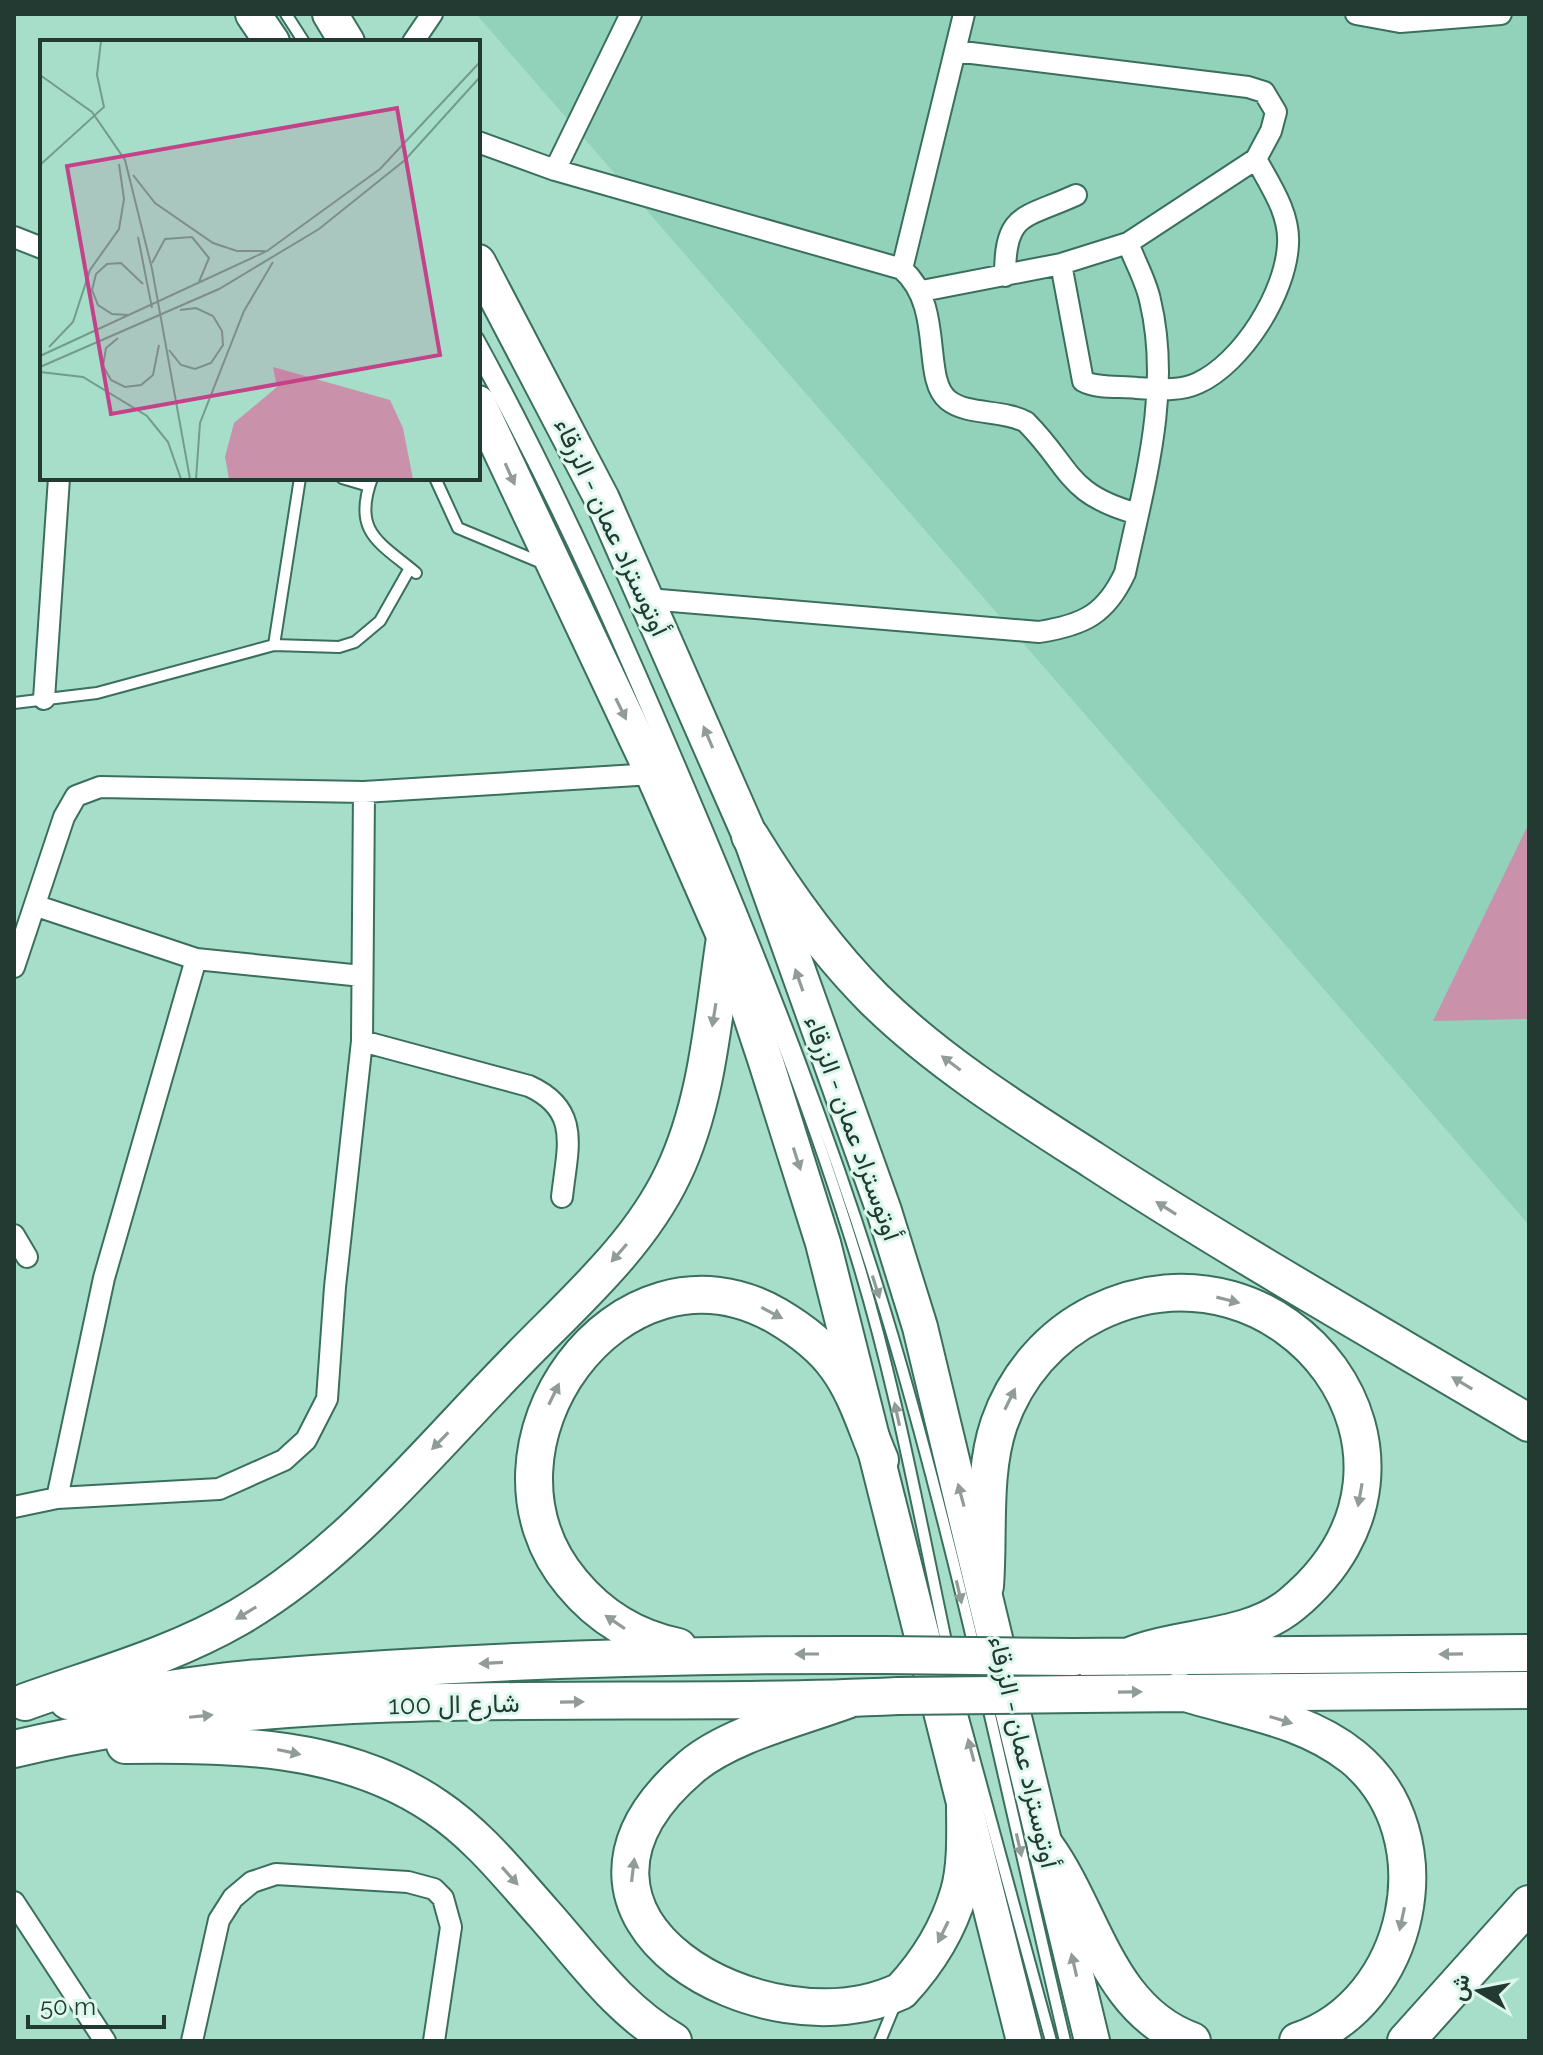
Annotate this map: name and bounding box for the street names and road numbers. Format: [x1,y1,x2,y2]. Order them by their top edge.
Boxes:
street label: أوتوستراد عمان - الزرقاء [547,413,676,641]
street label: أوتوستراد عمان - الزرقاء [797,1012,908,1245]
street label: أوتوستراد عمان - الزرقاء [982,1633,1065,1871]
street label: شارع ال 100 [388,1688,520,1723]

